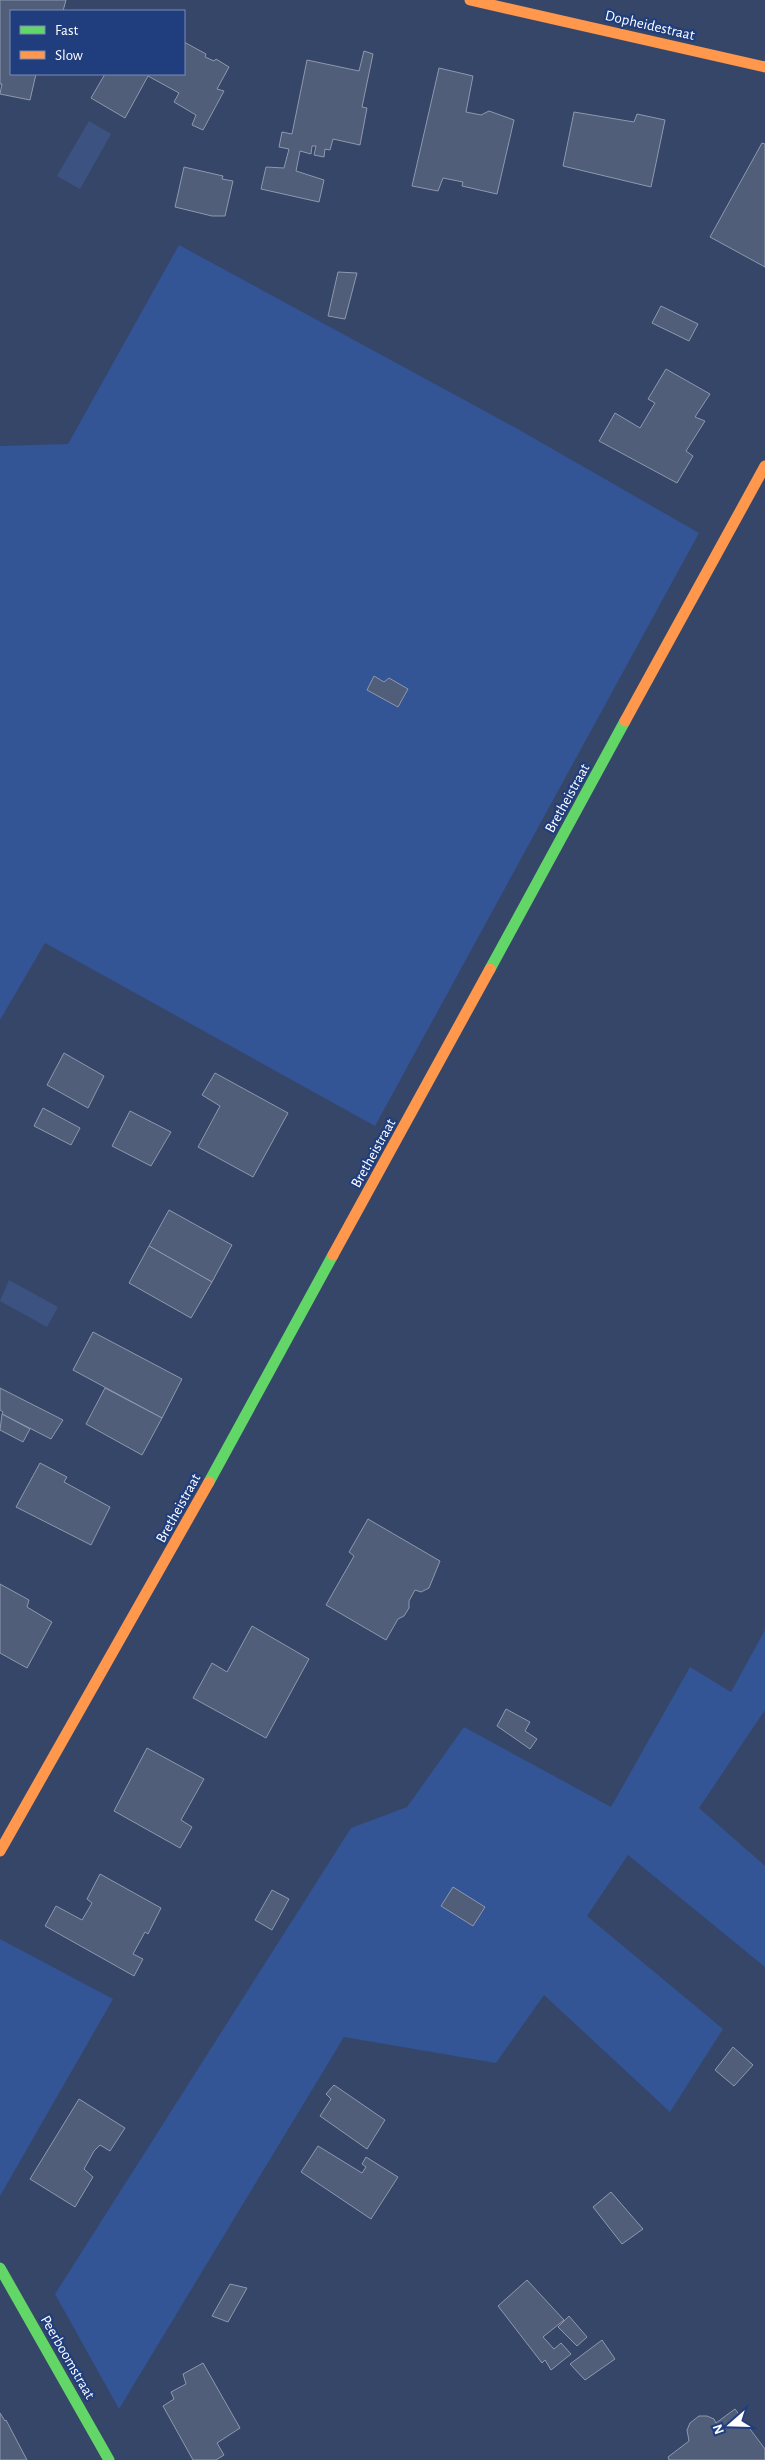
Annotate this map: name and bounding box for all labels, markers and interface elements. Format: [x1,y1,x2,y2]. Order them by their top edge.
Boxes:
street label: Dopheidestraat [604,8,696,43]
legend [10,10,185,75]
text: Fast [55,23,79,38]
text: Slow [55,48,83,63]
street label: Bretheistraat [542,761,593,835]
street label: Bretheistraat [348,1116,399,1190]
street label: Bretheistraat [153,1471,204,1545]
street label: Peerboomstraat [38,2313,98,2402]
north arrow [705,2400,755,2450]
text: N [710,2422,727,2436]

